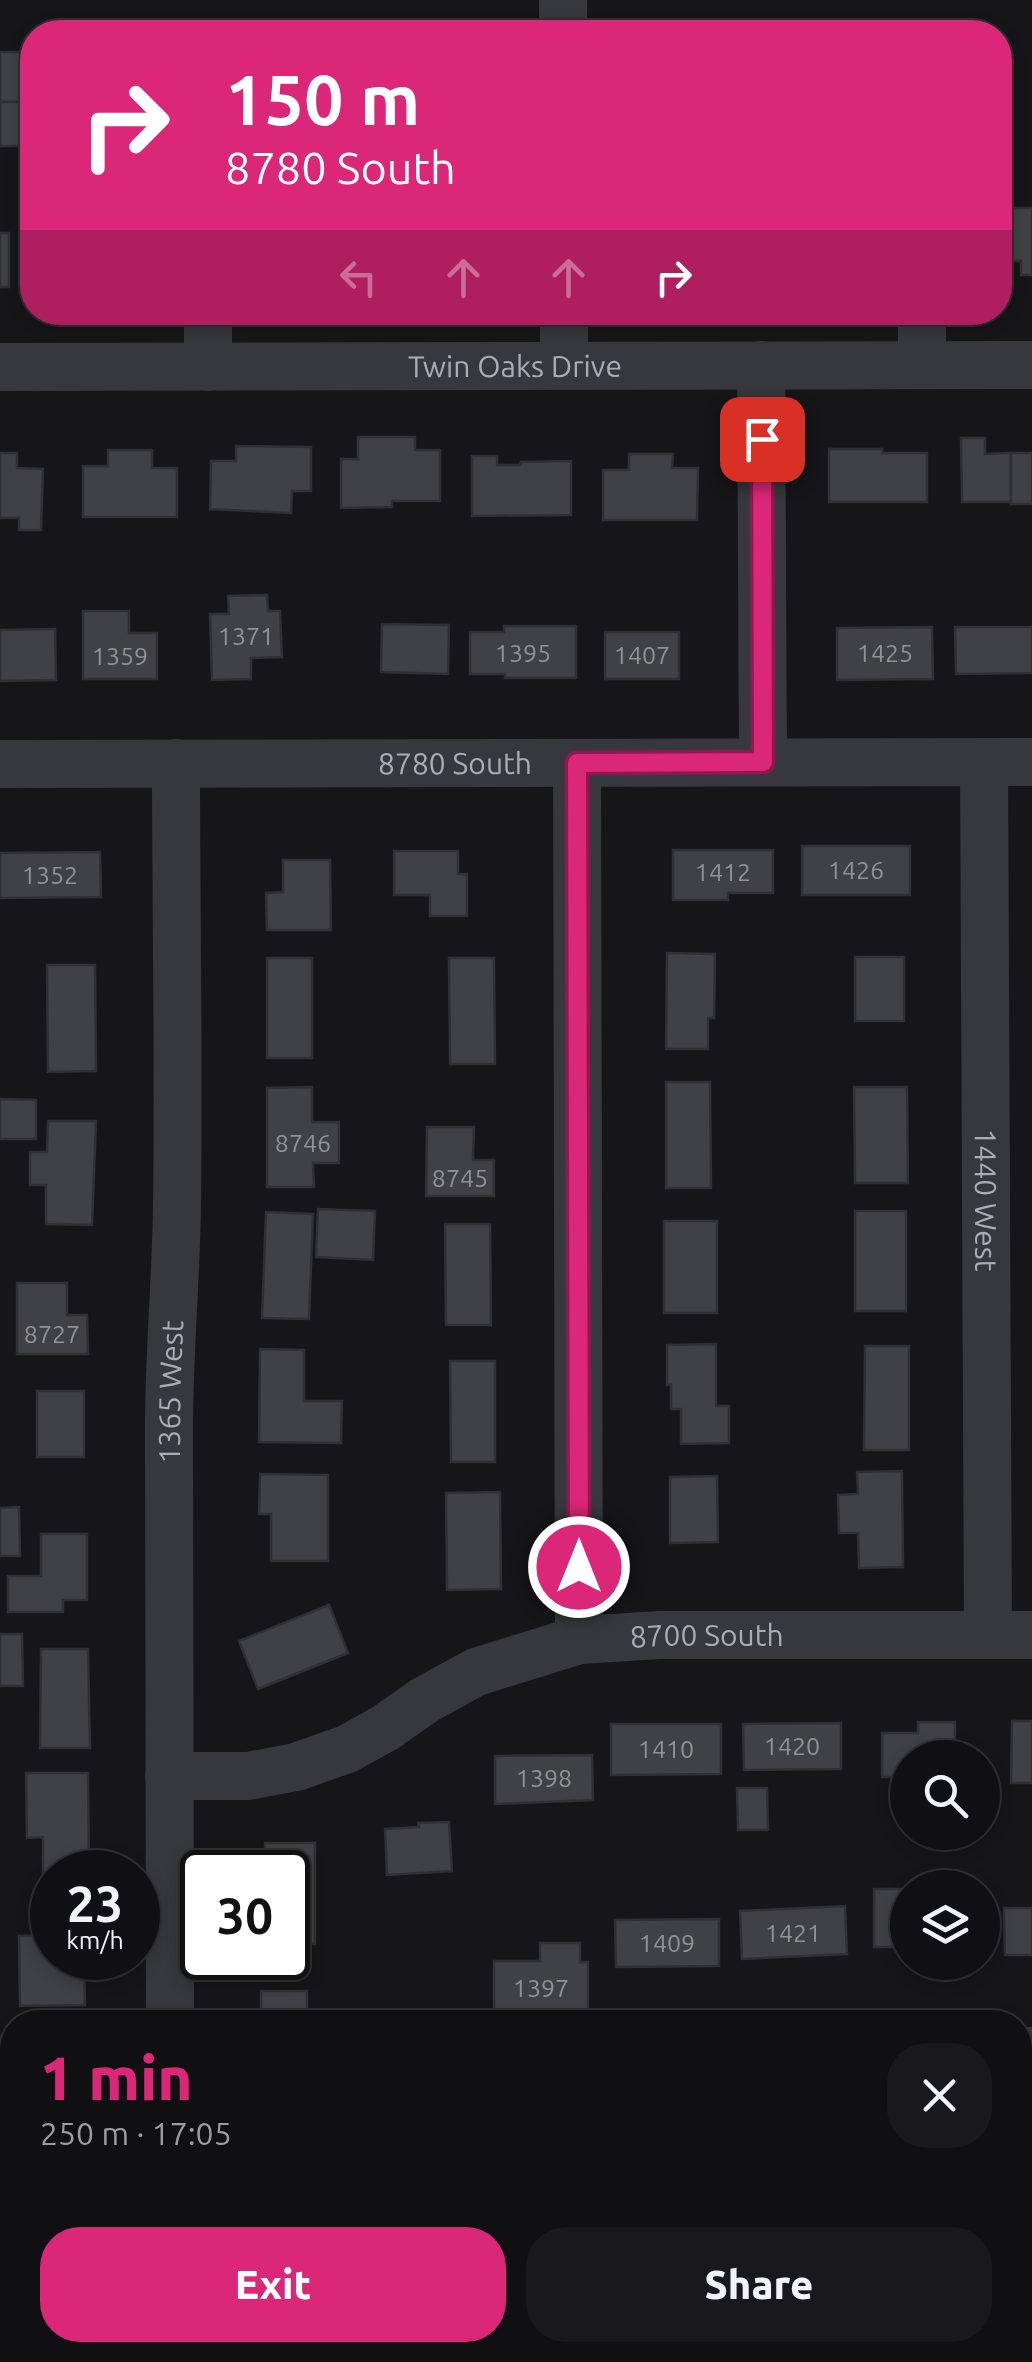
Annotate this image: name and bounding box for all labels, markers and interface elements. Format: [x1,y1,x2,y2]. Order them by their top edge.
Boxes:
icon: right [60,60,190,190]
text: 150 m [225,60,420,138]
text: 8780 South [225,142,456,193]
icon: left [331,250,386,305]
icon: ahead [436,250,491,305]
icon: ahead [541,250,596,305]
icon: right [646,250,701,305]
street label: Twin Oaks Drive [408,349,622,383]
pin [720,397,805,482]
icon: arrive [735,412,790,467]
house number: 1371 [218,622,274,650]
house number: 1395 [495,639,551,667]
house number: 1425 [857,639,913,667]
house number: 1407 [614,641,670,669]
house number: 1359 [92,642,148,670]
street label: 8780 South [378,746,532,780]
house number: 1426 [828,856,884,884]
house number: 1412 [695,858,751,886]
house number: 1352 [22,861,78,889]
street label: 1440 West [969,1128,1003,1272]
house number: 8746 [275,1129,331,1157]
house number: 8745 [432,1164,488,1192]
street label: 1365 West [152,1319,189,1464]
house number: 8727 [24,1320,80,1348]
position arrow [527,1515,631,1619]
street label: 8700 South [629,1618,784,1654]
house number: 1420 [764,1732,820,1760]
house number: 1410 [638,1735,694,1763]
map controls [890,1740,1000,1980]
button: search [890,1740,1000,1850]
house number: 1398 [516,1764,572,1792]
speed limit sign: 30 [180,1850,310,1980]
button: layers [890,1870,1000,1980]
text: 23 [67,1875,123,1931]
house number: 1421 [765,1919,821,1947]
text: km/h [66,1926,124,1954]
house number: 1409 [639,1929,695,1957]
house number: 1397 [513,1974,569,2002]
button: close [887,2043,992,2148]
text: 1 min [40,2044,193,2111]
text: 250 m · 17:05 [40,2115,232,2151]
button: Exit [40,2227,506,2342]
button: Share [526,2227,992,2342]

